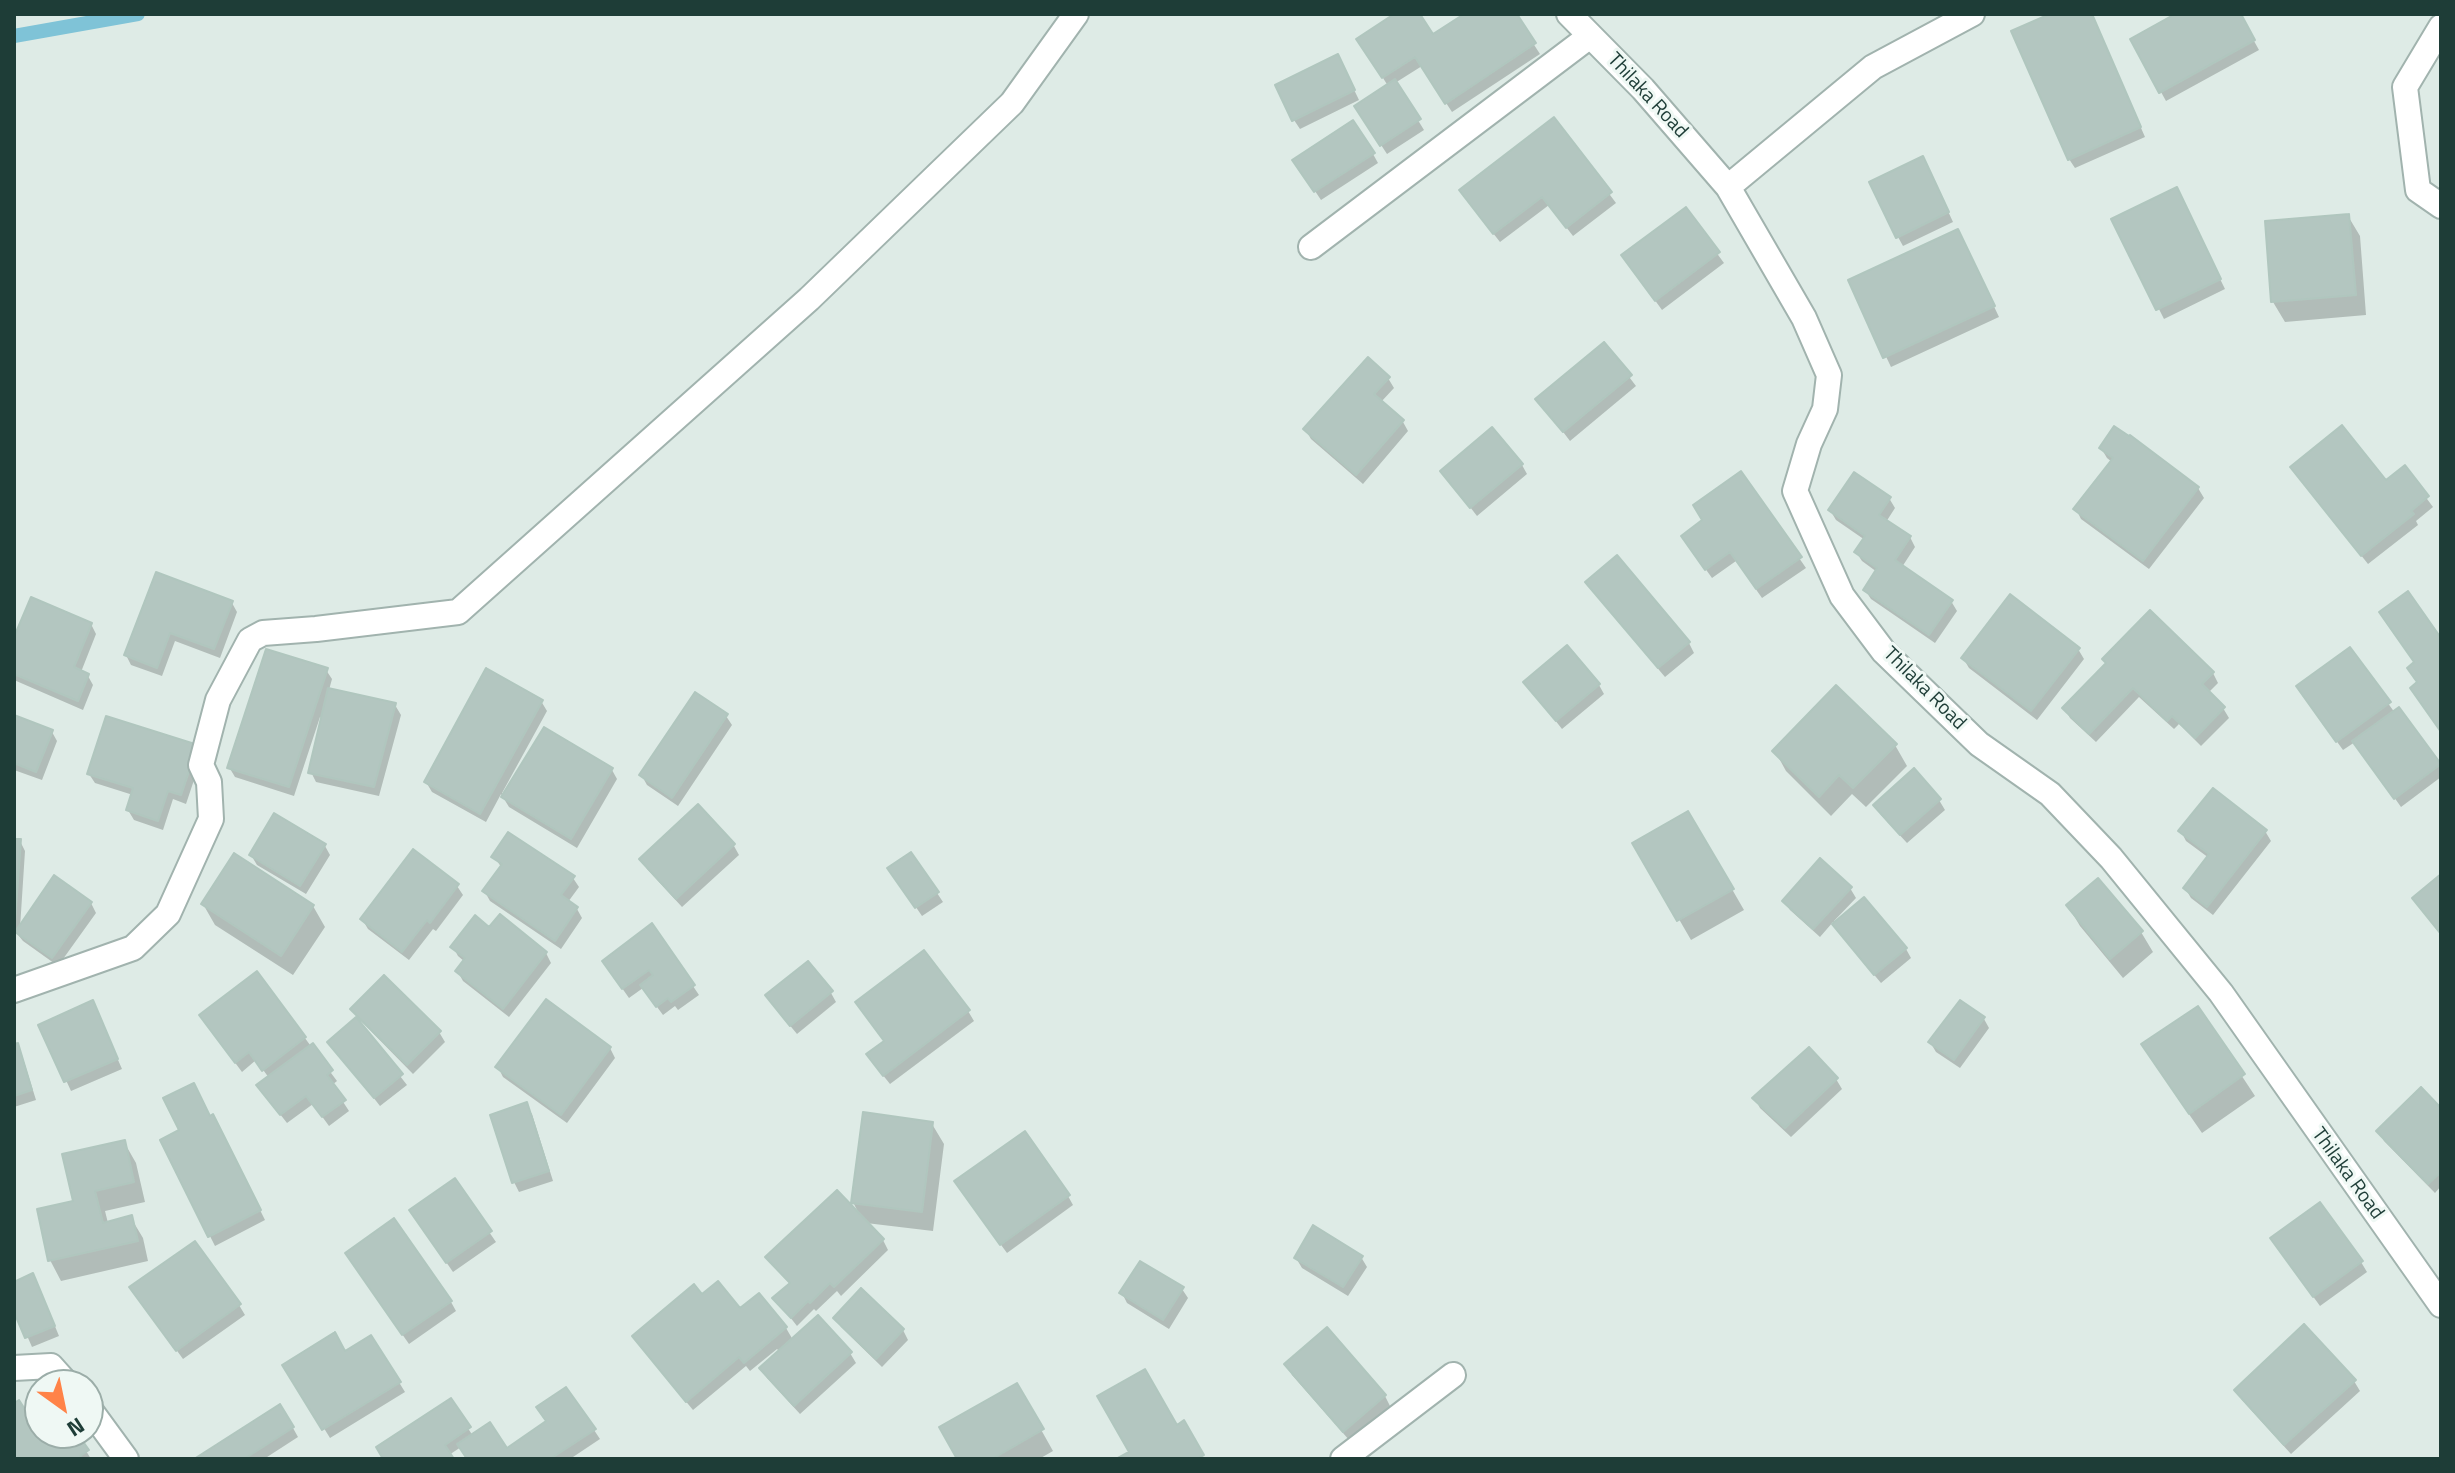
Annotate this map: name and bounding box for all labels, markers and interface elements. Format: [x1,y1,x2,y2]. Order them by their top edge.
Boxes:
street label: Thilaka Road [1602,48,1692,144]
street label: Thilaka Road [1878,643,1970,735]
street label: Thilaka Road [2306,1123,2388,1225]
north arrow [24,1369,104,1449]
text: N [60,1409,92,1446]

